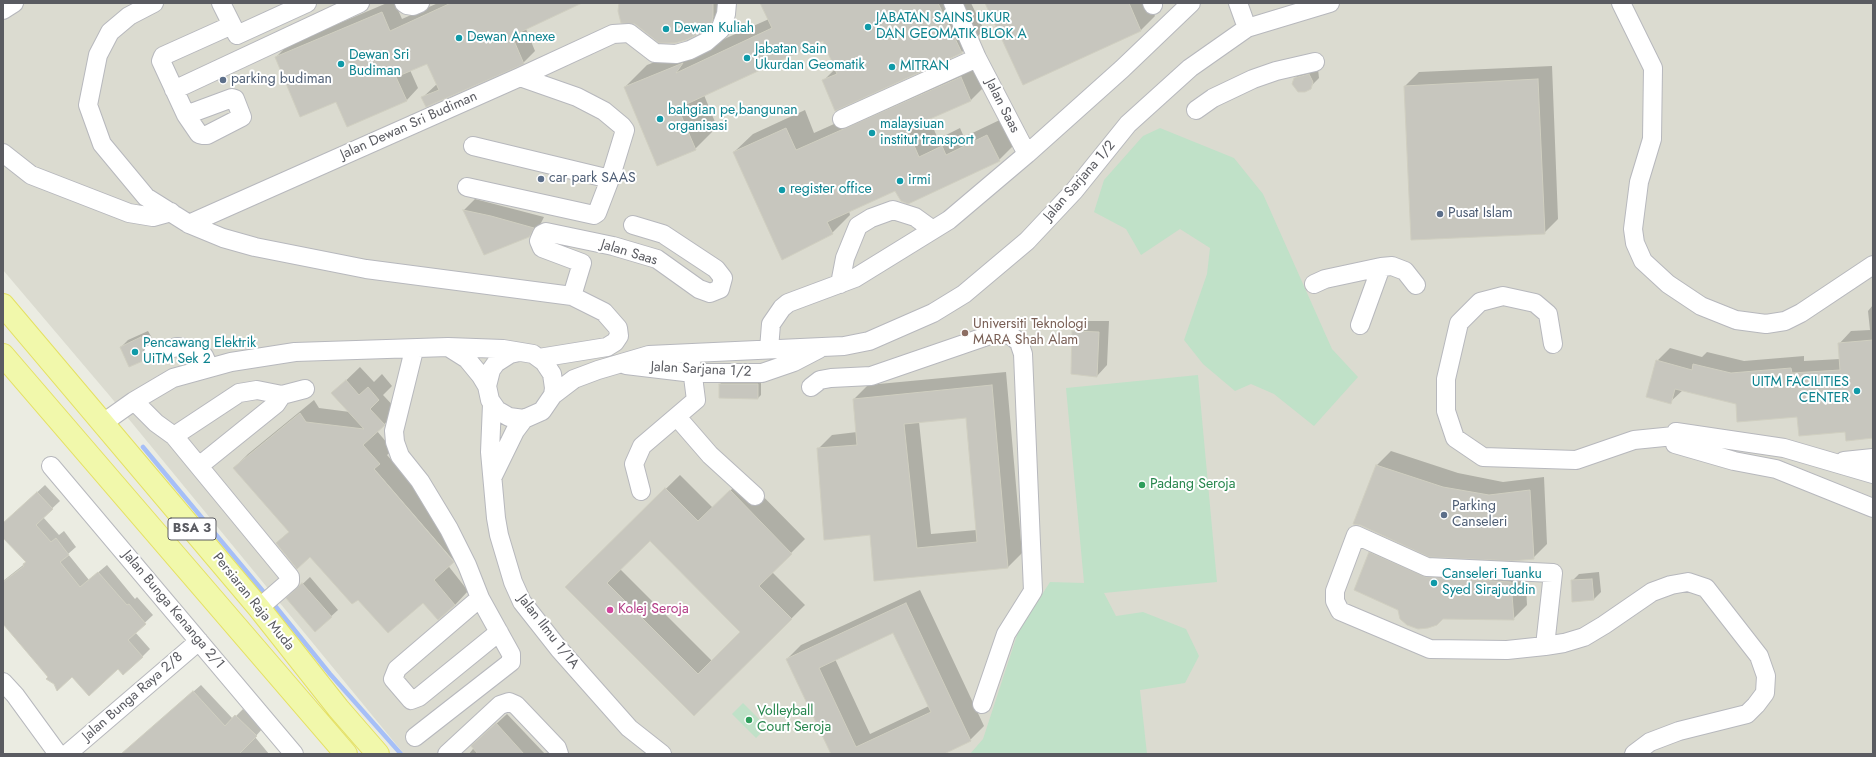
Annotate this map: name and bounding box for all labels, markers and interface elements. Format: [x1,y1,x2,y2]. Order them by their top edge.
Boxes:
place label: JABATAN SAINS UKUR DAN GEOMATIK BLOK A [876,11,1027,44]
place label: Dewan Kuliah [674,21,754,37]
marker: JABATAN SAINS UKUR DAN GEOMATIK BLOK A [863,22,873,32]
marker: Dewan Kuliah [661,24,671,34]
place label: Dewan Annexe [467,30,555,46]
marker: Dewan Annexe [454,33,464,43]
place label: Jabatan Sain Ukurdan Geomatik [755,42,865,74]
place label: Dewan Sri Budiman [349,48,409,80]
marker: Jabatan Sain Ukurdan Geomatik [742,53,752,63]
marker: Dewan Sri Budiman [336,59,346,69]
place label: MITRAN [900,59,949,75]
marker: MITRAN [887,62,897,72]
place label: parking budiman [231,72,332,88]
marker: parking budiman [218,75,228,85]
street label: Jalan Saas [981,76,1023,136]
street label: Jalan Dewan Sri Budiman [338,88,480,164]
place label: bahgian pe,bangunan organisasi [668,103,798,136]
marker: bahgian pe,bangunan organisasi [655,114,665,124]
place label: malaysiuan institut transport [880,117,974,150]
marker: malaysiuan institut transport [867,128,877,138]
street label: Jalan Sarjana 1/2 [1041,137,1119,225]
place label: car park SAAS [549,171,636,187]
place label: irmi [908,173,931,189]
marker: car park SAAS [536,174,546,184]
marker: irmi [895,176,905,186]
place label: register office [790,182,872,198]
marker: register office [777,185,787,195]
place label: Pusat Islam [1448,206,1513,222]
marker: Pusat Islam [1435,209,1445,219]
street label: Jalan Saas [599,236,659,270]
place label: Universiti Teknologi MARA Shah Alam [973,317,1087,350]
marker: Universiti Teknologi MARA Shah Alam [960,328,970,338]
place label: Pencawang Elektrik UiTM Sek 2 [143,336,256,368]
marker: Pencawang Elektrik UiTM Sek 2 [130,347,140,357]
street label: Jalan Sarjana 1/2 [650,359,752,381]
place label: UITM FACILITIES CENTER [1752,375,1849,408]
marker: UITM FACILITIES CENTER [1852,386,1862,396]
place label: Padang Seroja [1150,477,1236,493]
marker: Padang Seroja [1137,480,1147,490]
place label: Parking Canseleri [1452,499,1507,532]
marker: Parking Canseleri [1439,510,1449,520]
road number: BSA 3 [168,518,216,540]
street label: Jalan Bunga Kenanga 2/1 [119,547,227,673]
street label: Persiaran Raja Muda [208,550,298,654]
place label: Canseleri Tuanku Syed Sirajuddin [1442,567,1542,600]
marker: Canseleri Tuanku Syed Sirajuddin [1429,578,1439,588]
street label: Jalan Ilmu 1/1A [514,591,582,673]
place label: Kolej Seroja [618,602,689,618]
marker: Kolej Seroja [605,605,615,615]
street label: Jalan Bunga Raya 2/8 [79,649,187,745]
place label: Volleyball Court Seroja [757,704,831,736]
marker: Volleyball Court Seroja [744,715,754,725]

